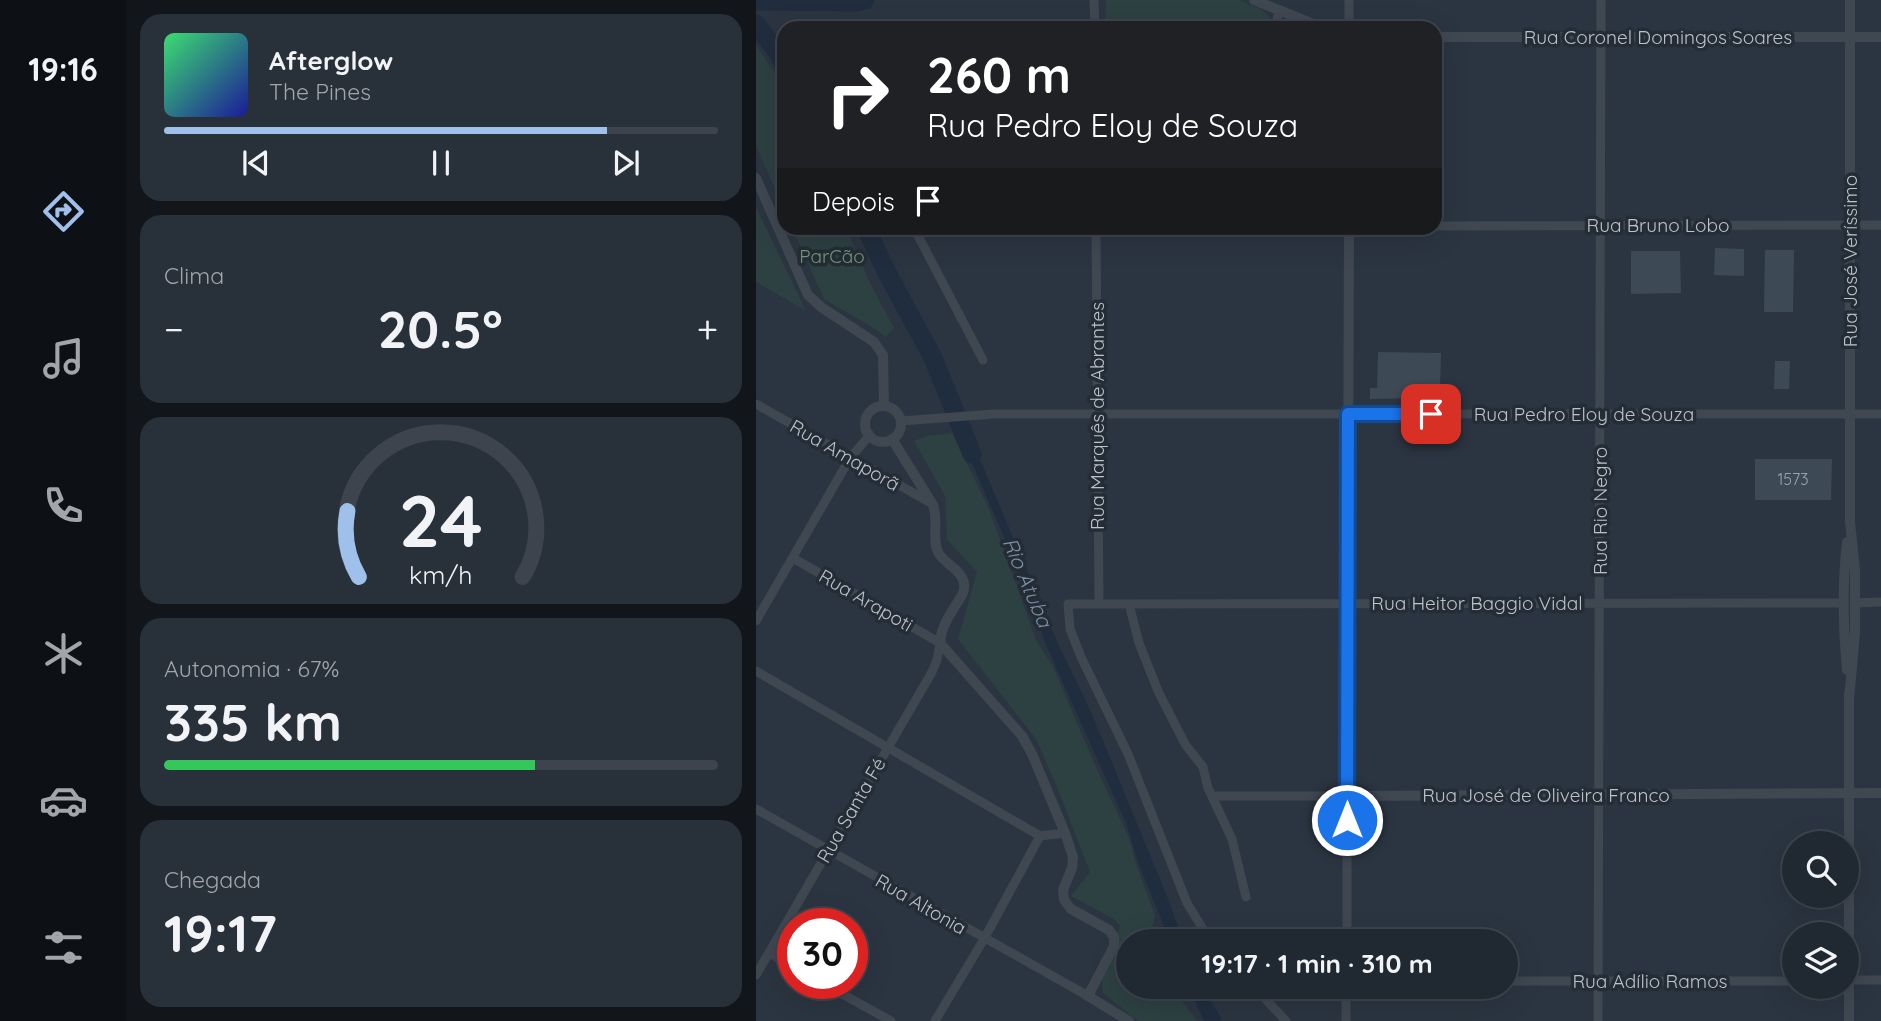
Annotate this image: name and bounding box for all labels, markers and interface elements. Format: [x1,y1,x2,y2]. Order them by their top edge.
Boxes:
street label: Rua Coronel Domingos Soares [1524,25,1792,49]
text: Afterglow [269,44,393,77]
text: 260 m [927,44,1071,105]
text: 19:16 [28,49,98,89]
icon: right [812,49,903,140]
text: The Pines [269,77,371,106]
text: Rua Pedro Eloy de Souza [927,105,1298,145]
icon: previous [237,144,275,182]
icon: pause [422,144,460,182]
icon: next [607,144,645,182]
street label: Rua José Veríssimo [1838,175,1862,347]
icon: arrive [909,182,947,220]
text: Depois [812,185,895,218]
icon: directions [39,187,88,236]
street label: Rua Bruno Lobo [1587,213,1729,237]
park label: ParCão [799,244,865,268]
text: Clima [164,261,224,290]
text: 20.5° [378,296,503,361]
street label: Rua Marquês de Abrantes [1085,302,1109,530]
text: − [164,305,184,353]
text: + [697,305,718,353]
icon: music [39,334,88,383]
pin [1401,384,1461,444]
icon: arrive [1412,395,1450,433]
street label: Rua Pedro Eloy de Souza [1474,402,1694,426]
street label: Rua Amaporã [786,414,904,496]
street label: Rua Rio Negro [1588,447,1612,575]
house number: 1573 [1777,469,1809,489]
text: 24 [399,474,483,565]
icon: phone [39,481,88,530]
water label: Rio Atuba [997,533,1059,632]
text: km/h [409,558,473,589]
street label: Rua Arapoti [815,563,917,637]
street label: Rua Heitor Baggio Vidal [1371,591,1583,615]
icon: climate [39,629,88,678]
text: Autonomia · 67% [164,654,339,683]
text: 335 km [164,689,342,754]
street label: Rua Santa Fé [811,753,891,867]
icon: car [39,776,88,825]
position arrow [1310,783,1384,857]
street label: Rua José de Oliveira Franco [1422,783,1670,807]
map controls [1782,831,1859,999]
button: search [1782,831,1859,908]
text: Chegada [164,865,261,894]
street label: Rua Altonia [871,868,971,940]
text: 19:17 [164,900,277,965]
speed limit sign: 30 [777,908,868,999]
button: layers [1782,922,1859,999]
icon: filters [39,923,88,972]
text: 19:17 · 1 min · 310 m [1201,947,1433,980]
street label: Rua Adílio Ramos [1572,969,1728,993]

